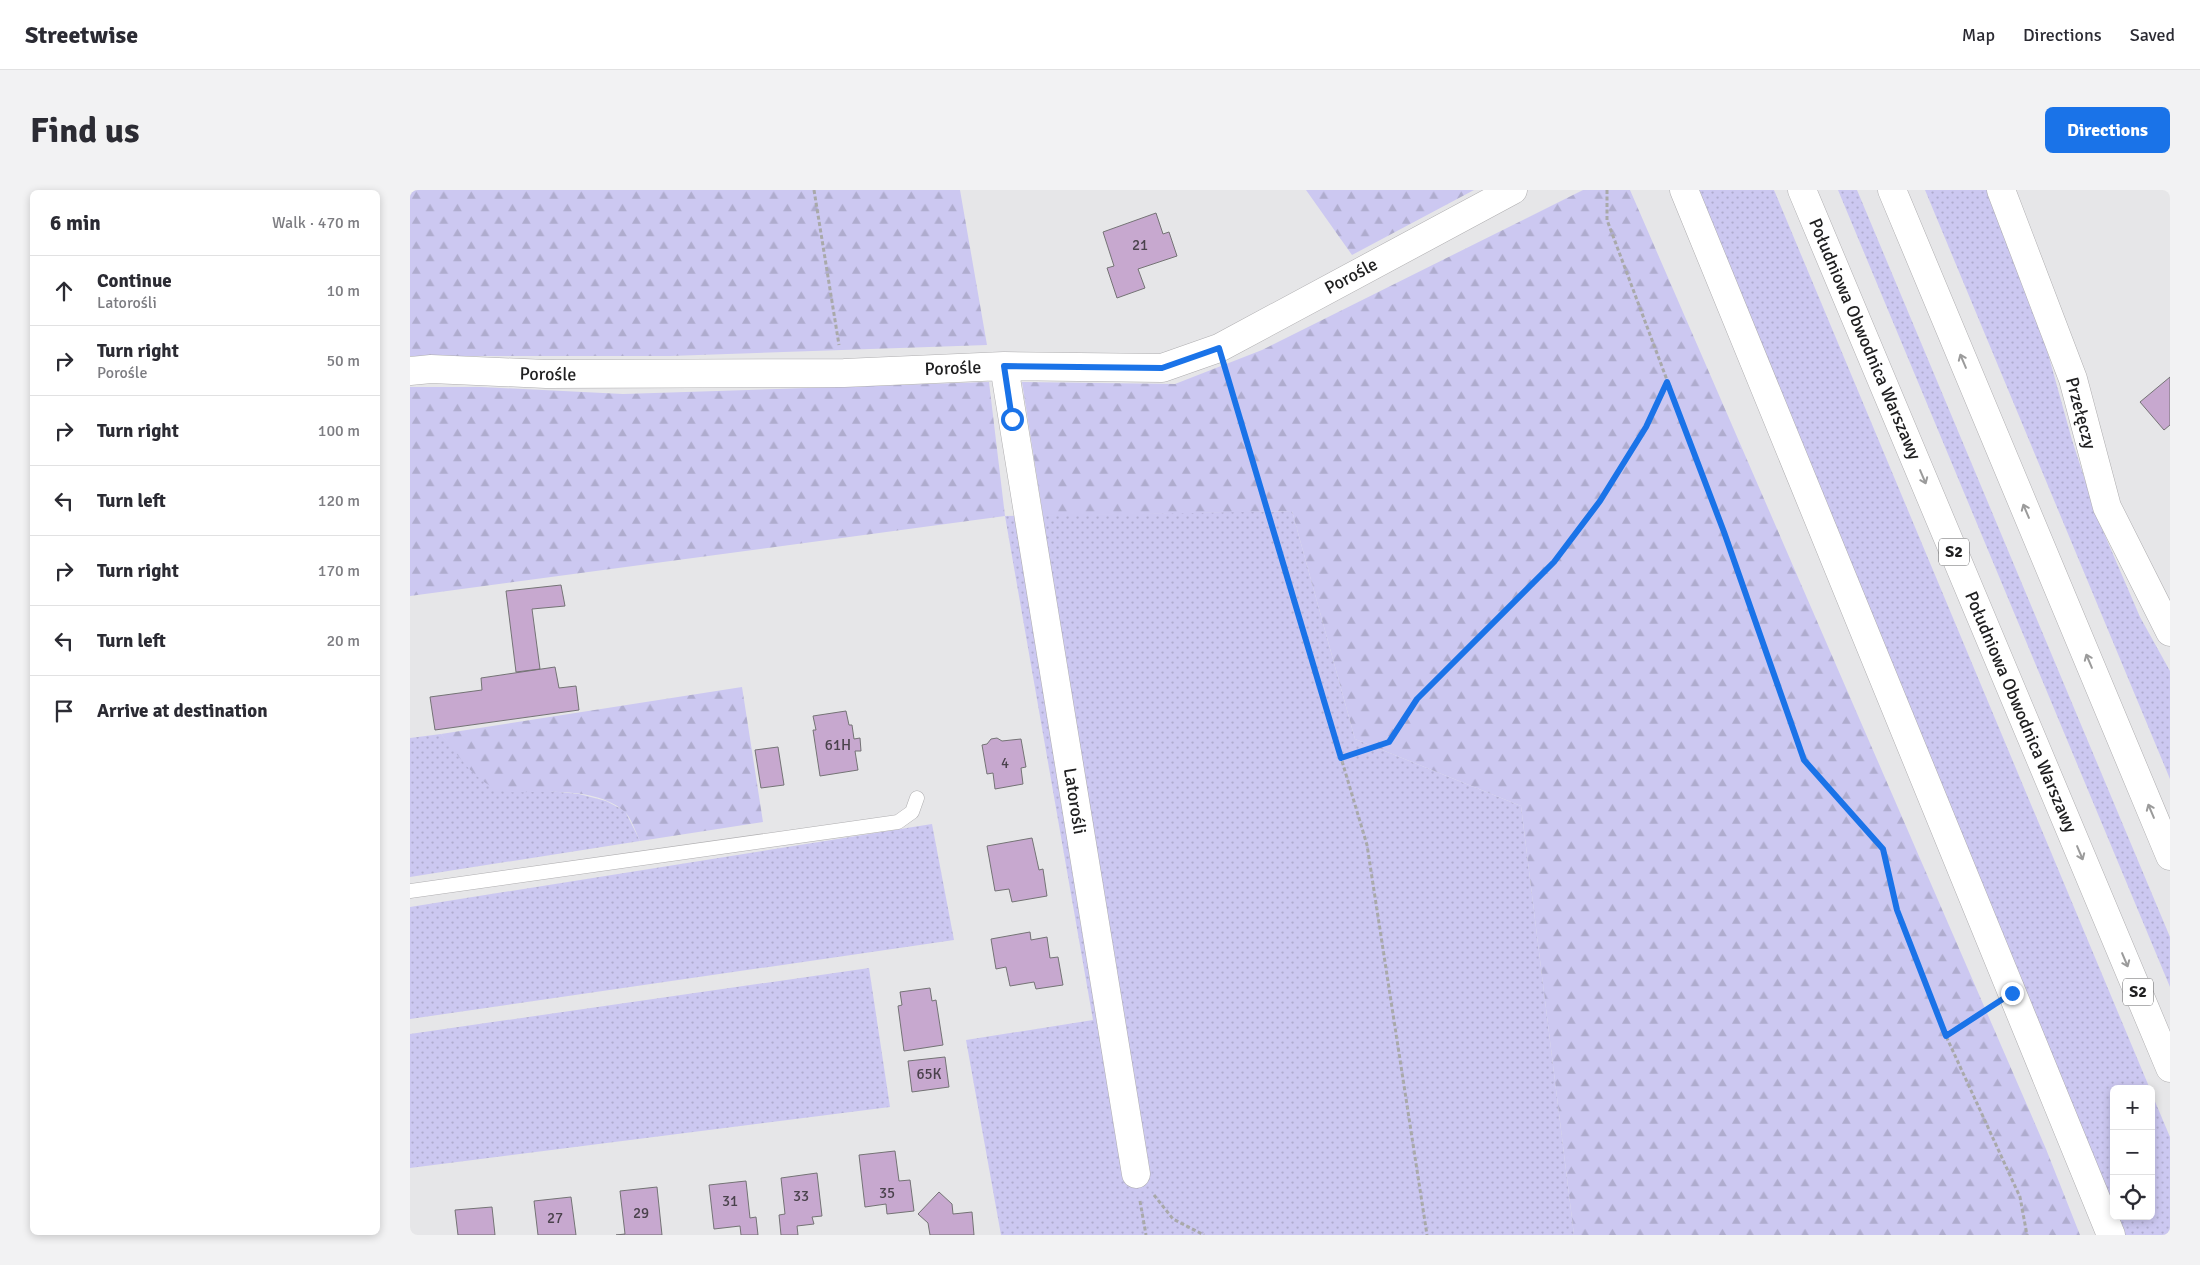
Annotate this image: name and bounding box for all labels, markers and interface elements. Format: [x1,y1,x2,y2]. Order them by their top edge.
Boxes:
text: Streetwise [25,20,138,50]
text: Map [1962,24,1995,46]
text: Directions [2023,24,2102,46]
text: Saved [2130,24,2175,46]
button: Directions [2045,107,2170,153]
text: Find us [30,109,140,152]
text: 6 min [50,210,101,236]
text: Walk · 470 m [272,213,360,233]
street label: Południowa Obwodnica Warszawy [1804,215,1926,464]
house number: 21 [1132,236,1148,254]
street label: Porośle [1321,253,1381,299]
text: Continue [97,269,172,293]
icon: ahead [50,277,78,305]
text: 10 m [326,281,360,301]
text: Latorośli [97,293,157,313]
text: Turn right [97,339,179,363]
icon: right [50,347,78,375]
text: 50 m [326,351,360,371]
one-way arrow [1958,354,1968,369]
street label: Porośle [924,356,982,380]
text: Porośle [97,363,147,383]
street label: Porośle [519,363,577,385]
street label: Przełęczy [2061,375,2101,452]
route start [1001,408,1024,431]
icon: right [50,417,78,445]
text: Turn right [97,419,179,443]
text: 100 m [318,421,360,441]
one-way arrow [1918,469,1928,484]
icon: left [50,487,78,515]
text: Turn left [97,489,166,513]
text: 120 m [318,491,360,511]
one-way arrow [2021,504,2030,519]
road number: S2 [1939,538,1969,566]
icon: right [50,557,78,585]
text: Turn right [97,559,179,583]
text: 170 m [318,561,360,581]
street label: Południowa Obwodnica Warszawy [1960,588,2082,837]
icon: left [50,627,78,655]
text: Turn left [97,629,166,653]
text: 20 m [326,631,360,651]
one-way arrow [2083,654,2093,669]
icon: arrive [50,697,78,725]
text: Arrive at destination [97,699,268,723]
house number: 61H [825,736,851,754]
house number: 4 [1001,754,1009,772]
street label: Latorośli [1059,766,1091,836]
one-way arrow [2146,804,2156,819]
one-way arrow [2076,845,2086,860]
one-way arrow [2120,952,2130,967]
road number: S2 [2123,979,2153,1006]
route end [2001,982,2024,1005]
house number: 65K [916,1065,942,1083]
map controls [2110,1085,2155,1220]
button: + [2110,1085,2155,1130]
button: − [2110,1130,2155,1175]
button: locate [2110,1175,2155,1220]
house number: 35 [879,1184,895,1202]
house number: 33 [793,1187,809,1205]
house number: 31 [722,1192,738,1210]
house number: 29 [633,1204,649,1222]
house number: 27 [547,1209,563,1227]

